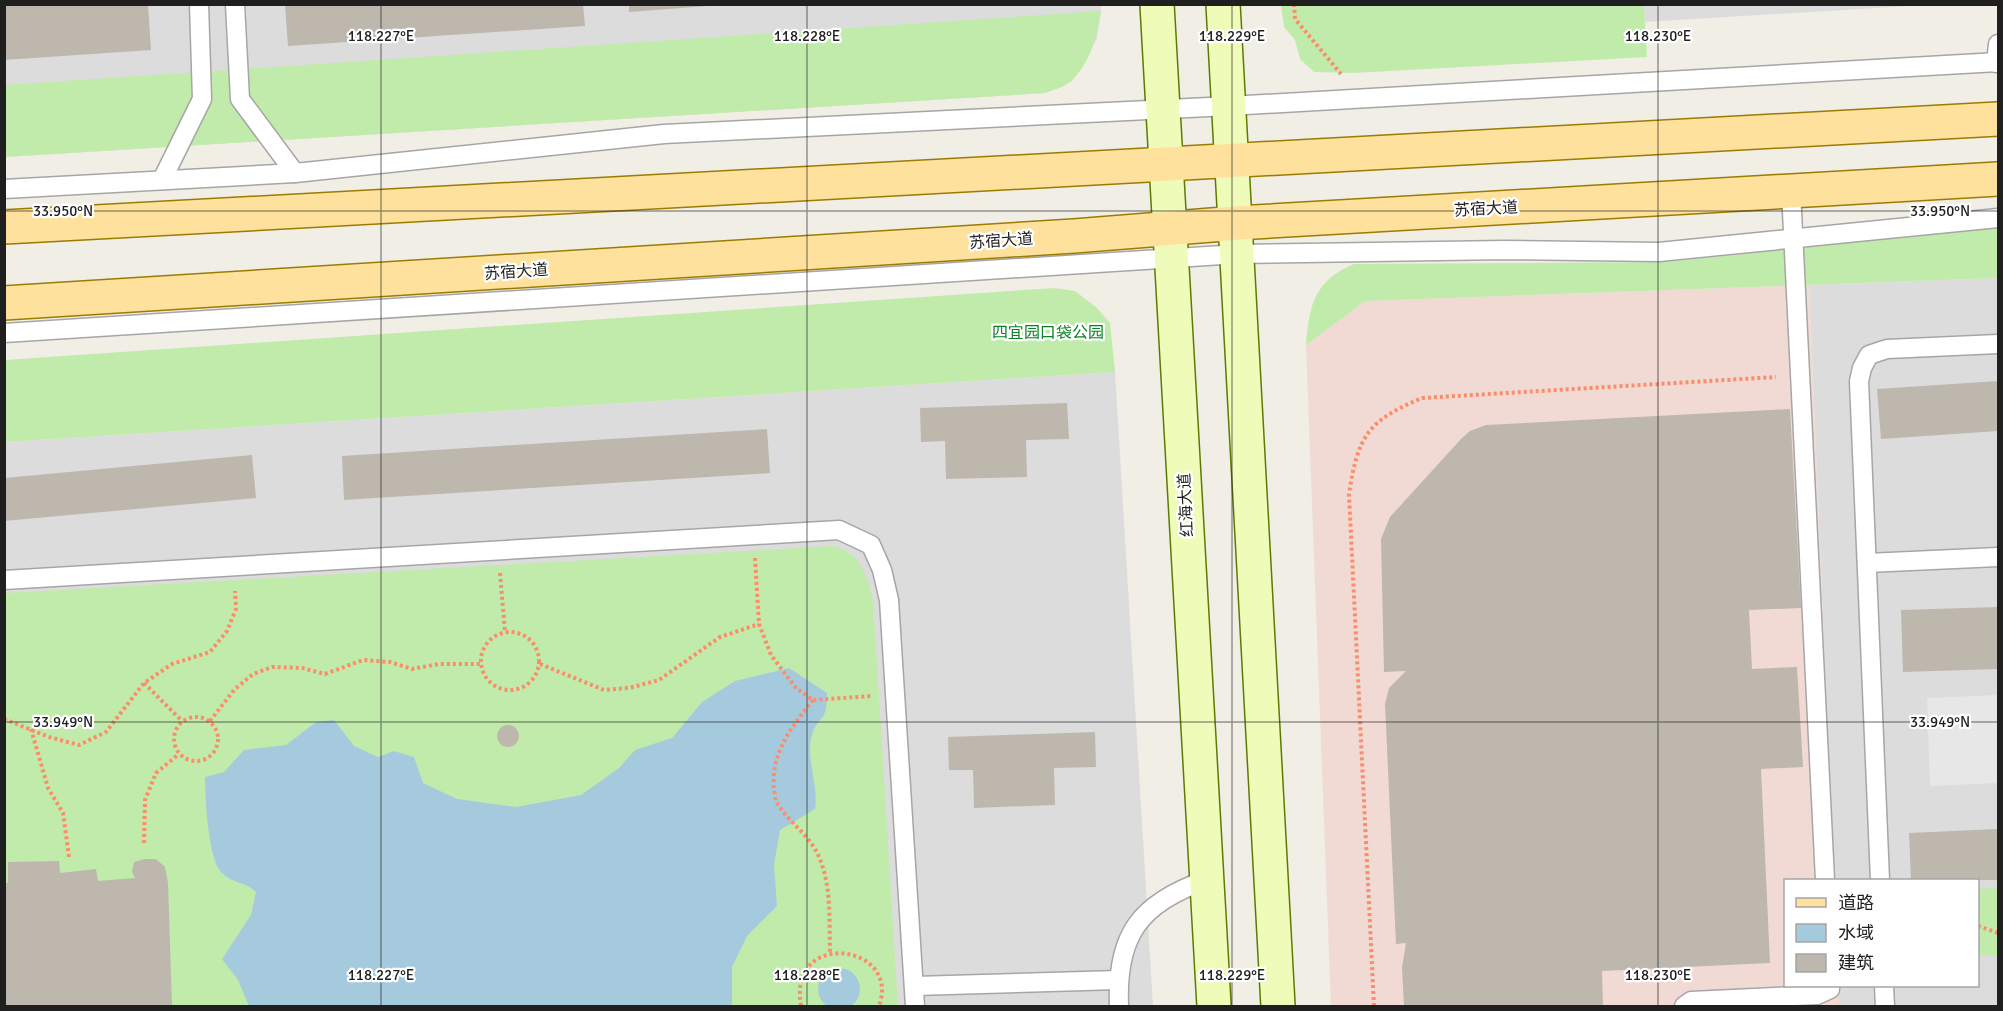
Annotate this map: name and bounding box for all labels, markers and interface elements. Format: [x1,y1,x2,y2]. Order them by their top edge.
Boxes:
text: 118.227°E [348,27,414,45]
text: 118.228°E [774,27,840,45]
text: 118.229°E [1199,27,1265,45]
text: 118.230°E [1625,27,1691,45]
street label: 苏宿大道 [1454,197,1519,221]
text: 33.950°N [33,202,93,220]
text: 33.950°N [1910,202,1970,220]
street label: 苏宿大道 [968,229,1034,253]
street label: 苏宿大道 [483,260,549,284]
park label: 四宜园口袋公园 [992,323,1104,343]
street label: 红海大道 [1174,472,1198,537]
text: 33.949°N [33,713,93,731]
text: 33.949°N [1910,713,1970,731]
legend [1784,879,1979,987]
text: 道路 [1838,892,1874,914]
text: 水域 [1838,922,1874,944]
text: 建筑 [1838,952,1874,974]
text: 118.227°E [348,966,414,984]
text: 118.228°E [774,966,840,984]
text: 118.229°E [1199,966,1265,984]
text: 118.230°E [1625,966,1691,984]

